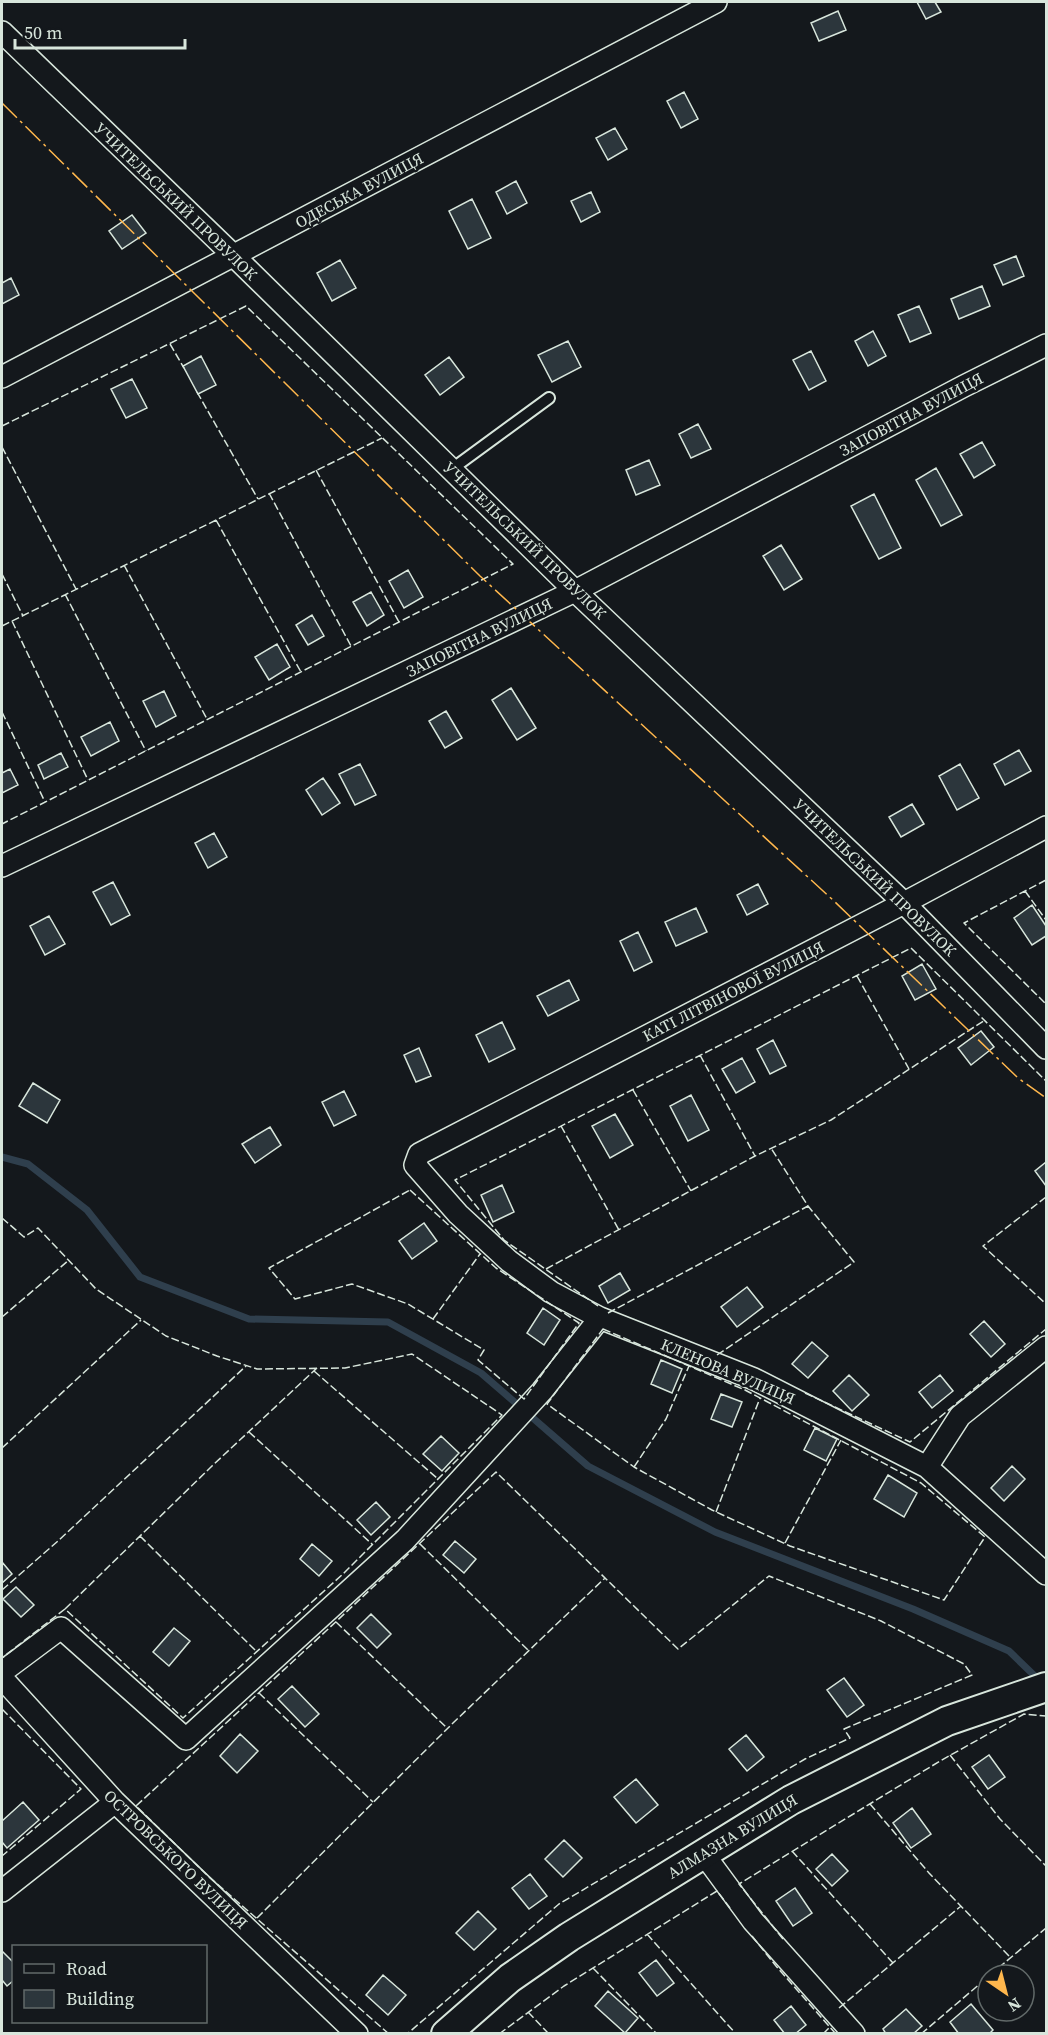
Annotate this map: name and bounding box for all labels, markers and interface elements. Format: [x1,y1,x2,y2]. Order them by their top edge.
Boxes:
scale bar [15,12,184,50]
text: 50 m [24,20,62,45]
street label: УЧИТЕЛЬСЬКИЙ ПРОВУЛОК [90,117,263,285]
street label: ОДЕСЬКА ВУЛИЦЯ [291,147,427,233]
street label: ЗАПОВІТНА ВУЛИЦЯ [835,367,987,461]
street label: УЧИТЕЛЬСЬКИЙ ПРОВУЛОК [439,456,612,624]
street label: ЗАПОВІТНА ВУЛИЦЯ [402,592,556,682]
street label: УЧИТЕЛЬСЬКИЙ ПРОВУЛОК [789,793,962,961]
street label: КАТІ ЛІТВІНОВОЇ ВУЛИЦЯ [638,936,828,1046]
street label: КЛЕНОВА ВУЛИЦЯ [657,1333,799,1409]
street label: ОСТРОВСЬКОГО ВУЛИЦЯ [99,1784,253,1934]
street label: АЛМАЗНА ВУЛИЦЯ [663,1788,801,1884]
legend [12,1945,207,2023]
text: Road [66,1956,107,1981]
north arrow [976,1963,1036,2023]
text: Building [66,1986,134,2011]
text: N [1003,1993,1026,2018]

